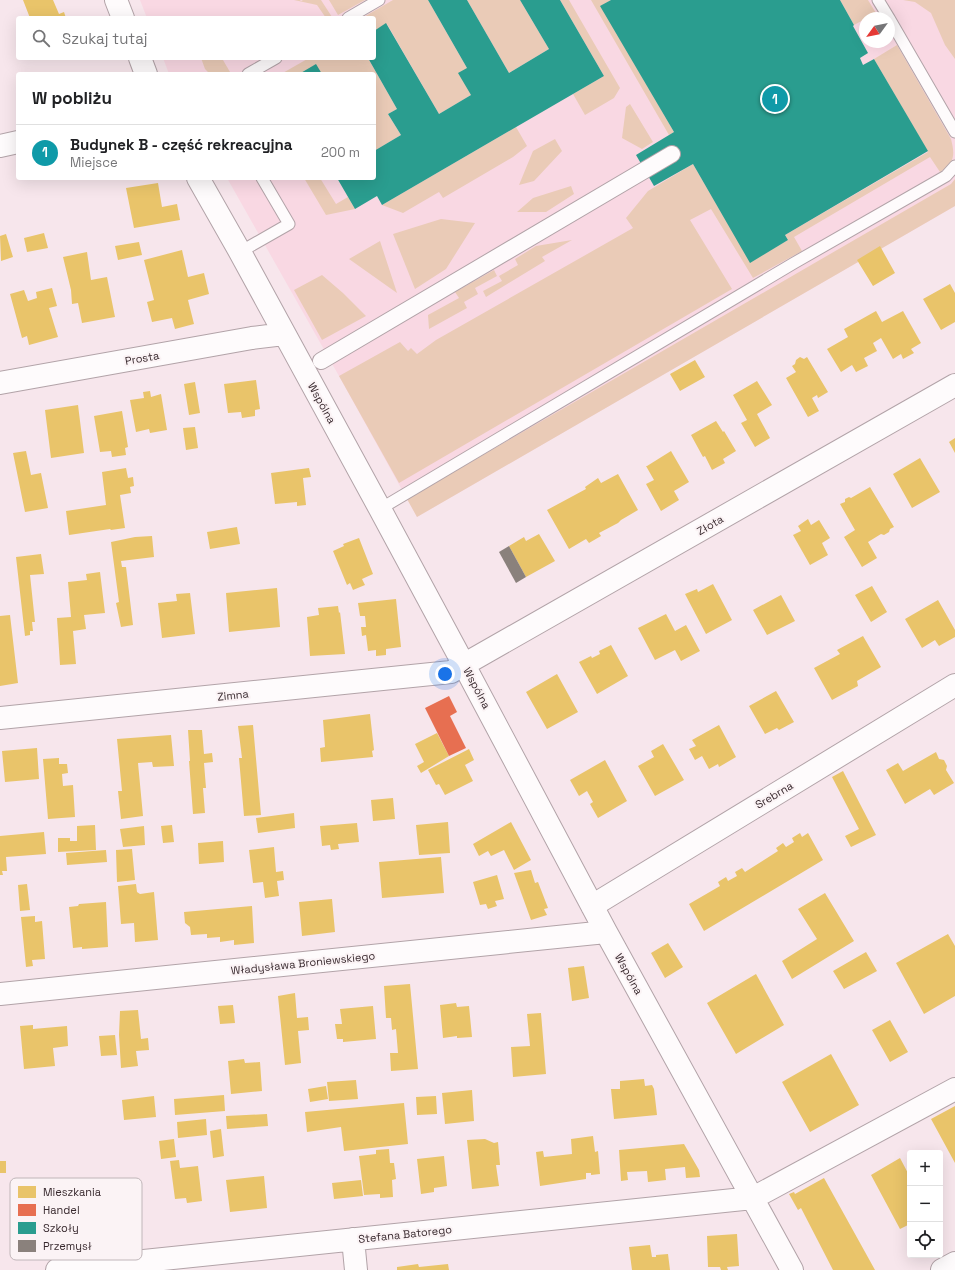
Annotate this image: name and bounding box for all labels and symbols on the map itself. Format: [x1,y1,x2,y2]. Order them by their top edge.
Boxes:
north arrow [859,12,895,48]
pin: 1 [762,84,788,114]
street label: Prosta [124,348,161,368]
street label: Wspólna [305,380,339,427]
street label: Złota [694,512,726,538]
your location [435,664,455,684]
street label: Wspólna [460,665,494,712]
street label: Zimna [217,686,250,704]
street label: Srebrna [753,778,796,812]
street label: Władysława Broniewskiego [230,948,376,978]
street label: Wspólna [612,951,646,998]
legend [10,1178,142,1260]
text: Mieszkania [43,1185,102,1199]
text: Handel [43,1203,80,1217]
text: Szkoły [43,1221,79,1235]
street label: Stefana Batorego [357,1222,453,1246]
text: Przemysł [43,1239,92,1253]

